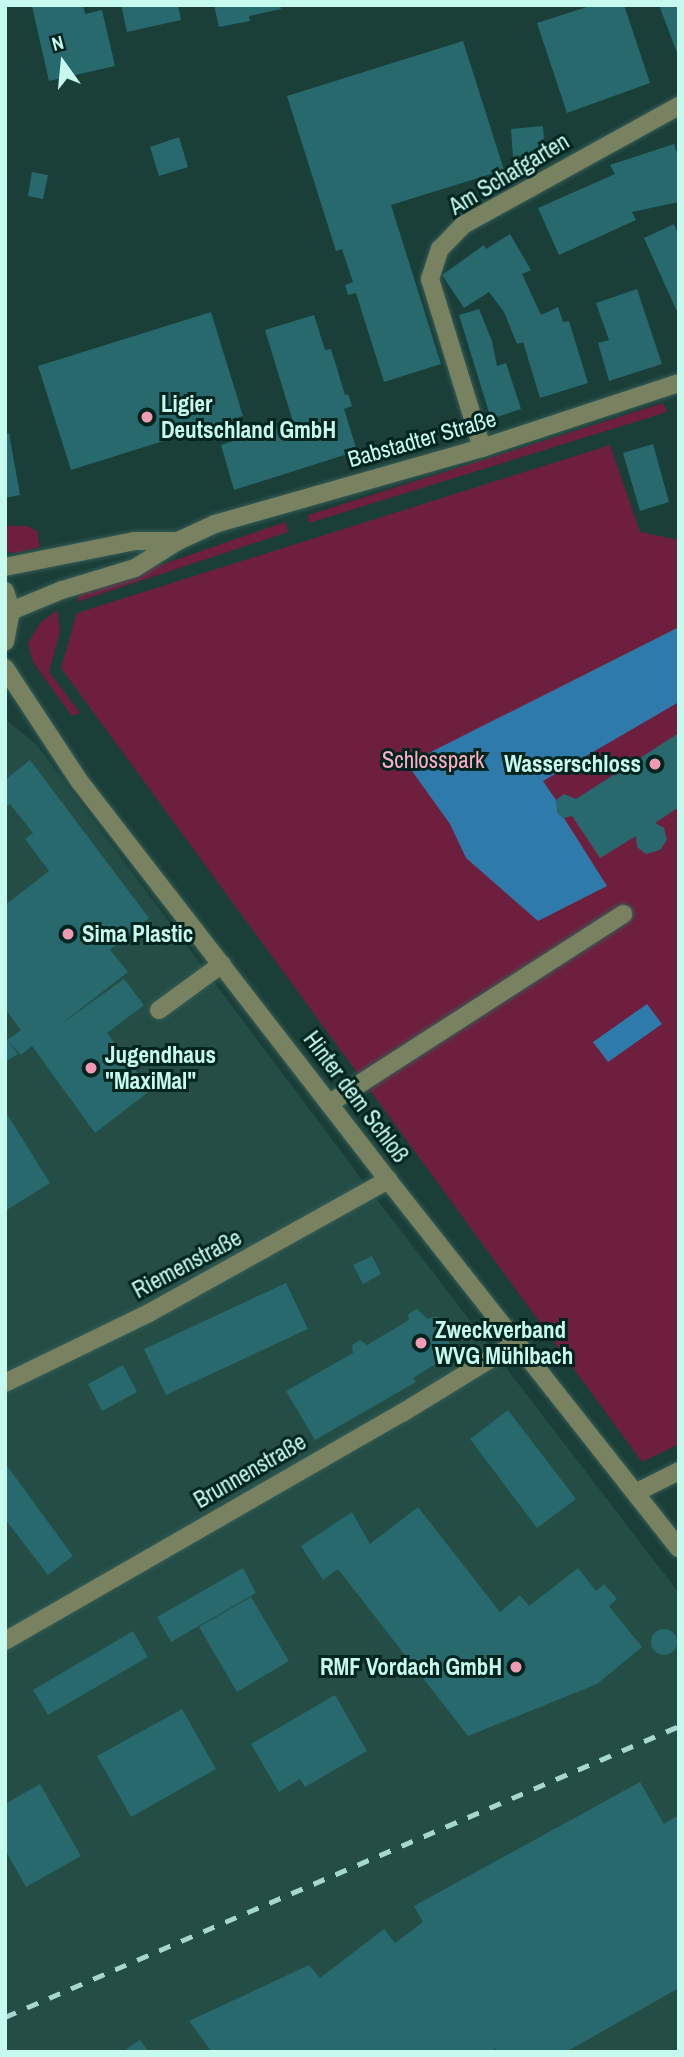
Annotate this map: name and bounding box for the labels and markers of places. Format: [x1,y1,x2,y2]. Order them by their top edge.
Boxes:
place label: Ligier Deutschland GmbH [161,390,336,444]
marker: Ligier Deutschland GmbH [139,409,155,425]
place label: Wasserschloss [504,750,641,778]
marker: Wasserschloss [647,756,663,772]
place label: Sima Plastic [82,920,193,948]
marker: Sima Plastic [60,926,76,942]
place label: Jugendhaus "MaxiMal" [105,1041,216,1095]
marker: Jugendhaus "MaxiMal" [83,1060,99,1076]
place label: Zweckverband WVG Mühlbach [435,1316,573,1370]
marker: Zweckverband WVG Mühlbach [413,1335,429,1351]
place label: RMF Vordach GmbH [320,1653,502,1681]
marker: RMF Vordach GmbH [508,1659,524,1675]

